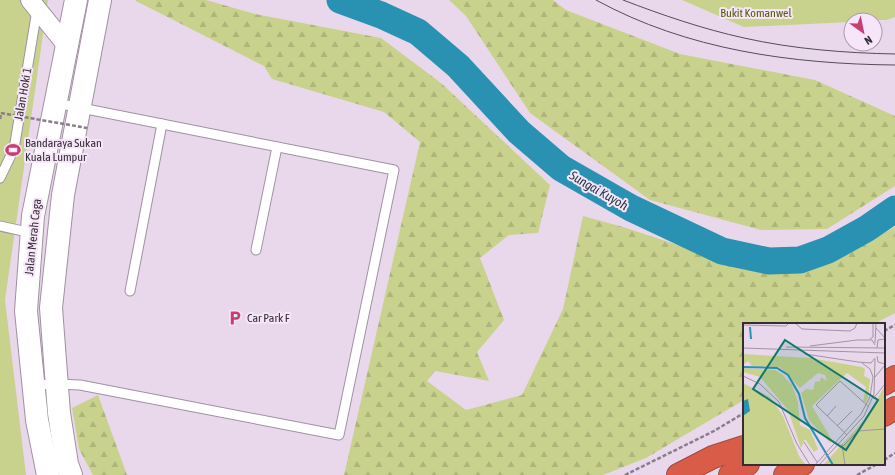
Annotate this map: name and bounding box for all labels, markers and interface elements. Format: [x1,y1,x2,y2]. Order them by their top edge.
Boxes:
park label: Bukit Komanwel [720,6,792,20]
north arrow [843,12,883,52]
text: N [862,34,874,47]
street label: Jalan Hoki 1 [11,66,35,121]
place label: Bandaraya Sukan Kuala Lumpur [25,136,102,164]
sports icon: Bandaraya Sukan Kuala Lumpur [4,141,22,159]
water label: Sungai Kuyoh [566,167,631,213]
street label: Jalan Merah Caga [22,198,44,276]
parking icon: Car Park F [226,309,244,327]
place label: Car Park F [247,311,290,325]
inset map [743,323,885,465]

